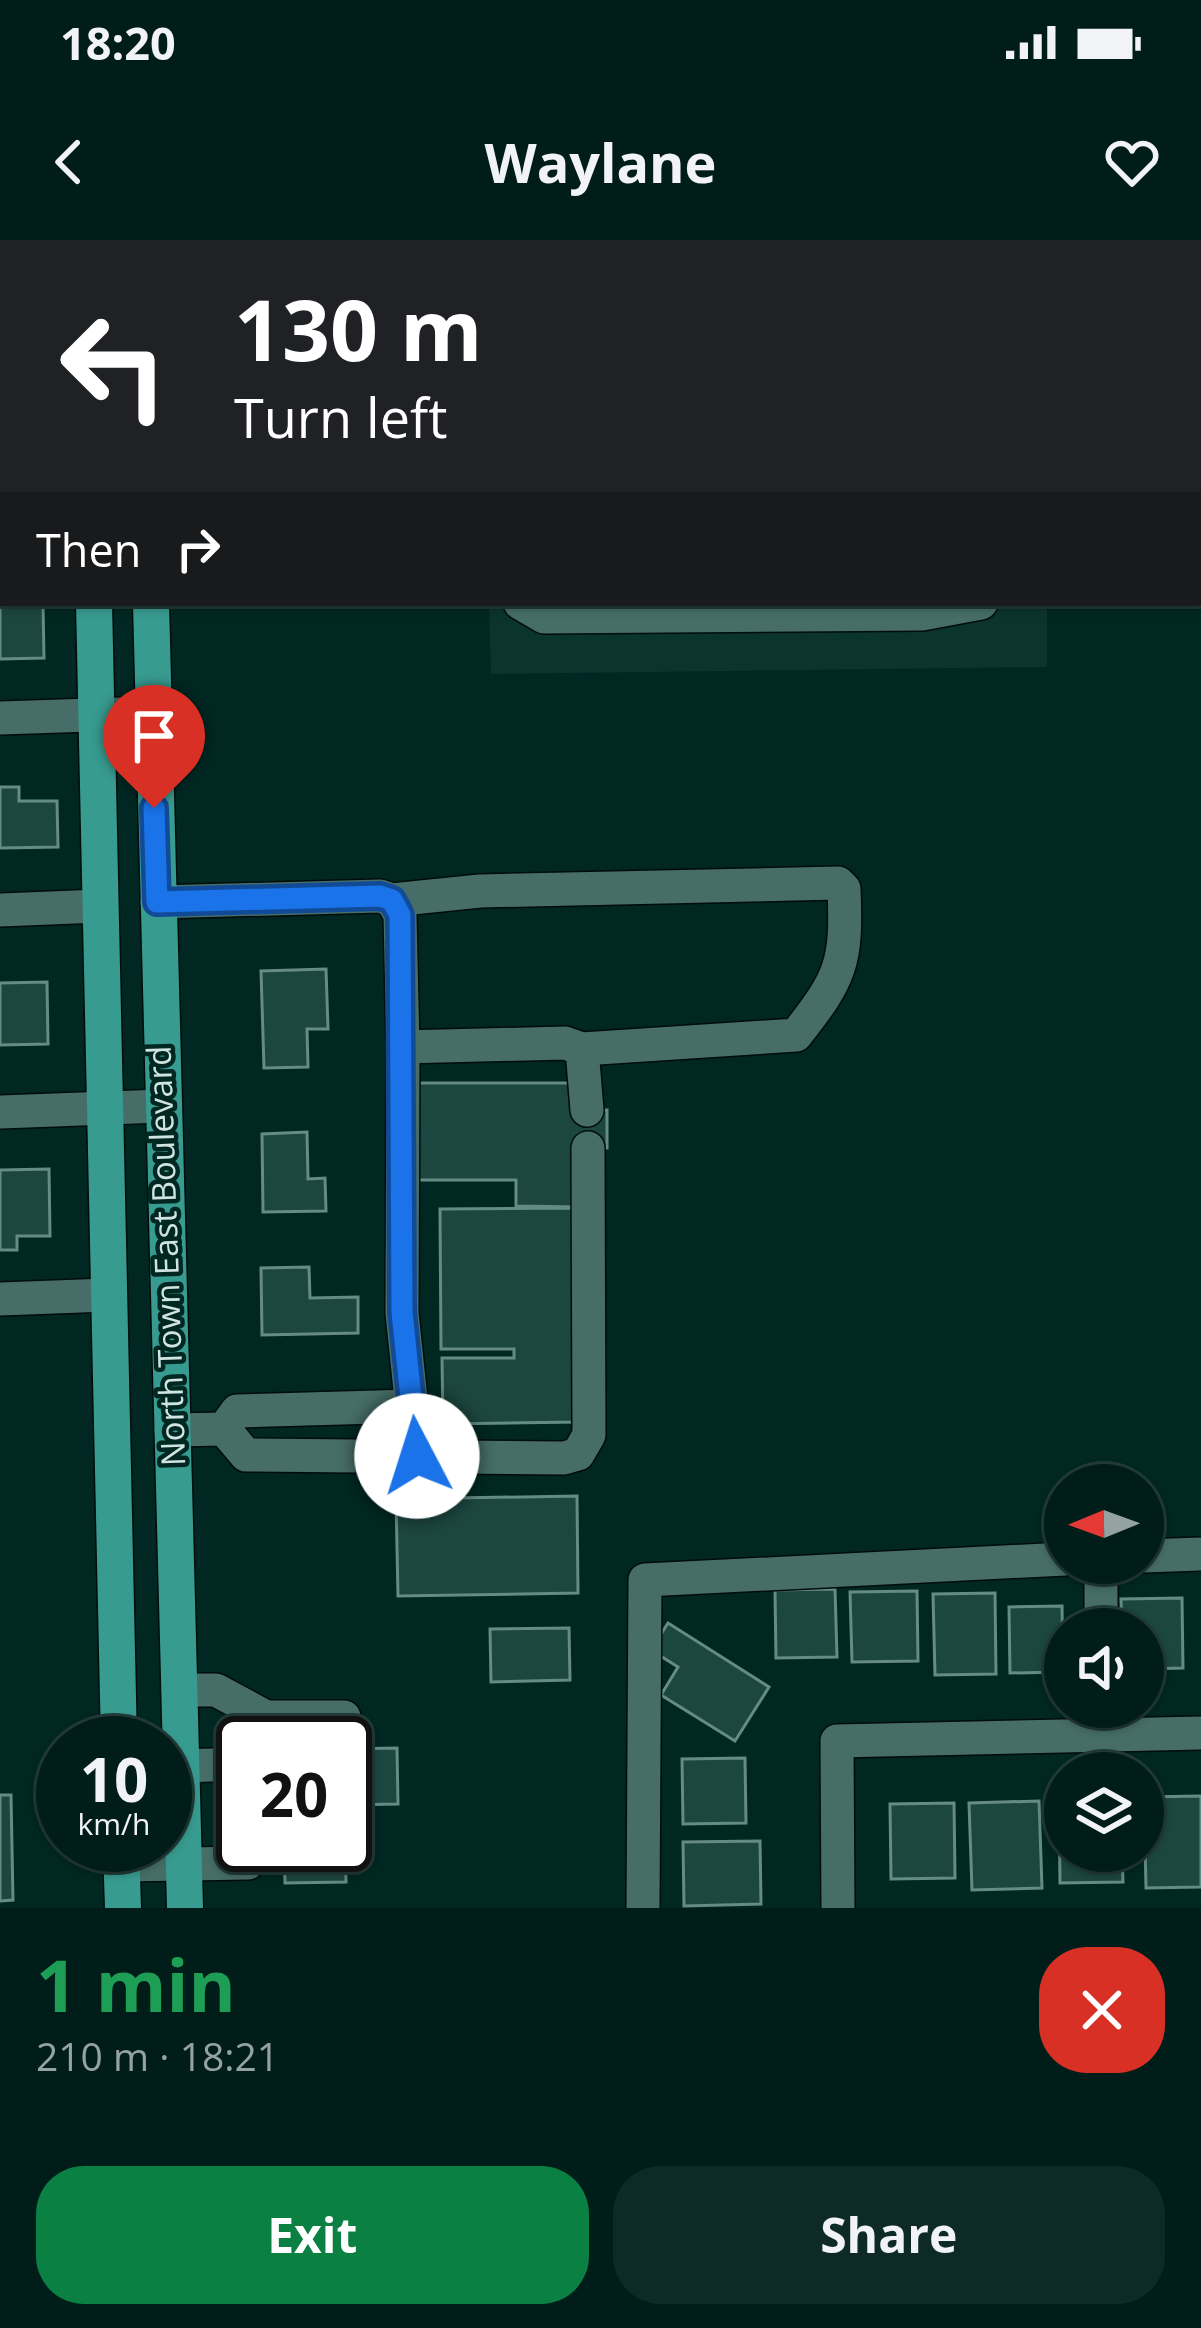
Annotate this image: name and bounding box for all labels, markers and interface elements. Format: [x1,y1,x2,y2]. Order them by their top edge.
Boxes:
text: 18:20 [60,12,176,73]
text: Waylane [484,125,717,199]
icon: back [36,129,102,195]
icon: heart [1099,129,1165,195]
text: 130 m [234,271,482,386]
icon: left [36,288,192,444]
text: Turn left [234,380,447,454]
icon: right [165,516,231,582]
text: Then [36,519,141,580]
pin [103,685,205,808]
icon: arrive [121,703,187,769]
street label: North Town East Boulevard [136,1045,195,1467]
position arrow [354,1393,480,1519]
north arrow [1044,1464,1164,1584]
map controls [1044,1464,1164,1872]
button: sound [1044,1608,1164,1728]
speed limit sign: 20 [216,1716,372,1872]
text: 10 [80,1738,148,1820]
button: layers [1044,1752,1164,1872]
text: km/h [78,1803,150,1844]
text: 1 min [36,1935,236,2033]
button: close [1039,1947,1165,2073]
text: 210 m · 18:21 [36,2029,279,2082]
button: Exit [36,2166,589,2304]
button: Share [613,2166,1165,2304]

